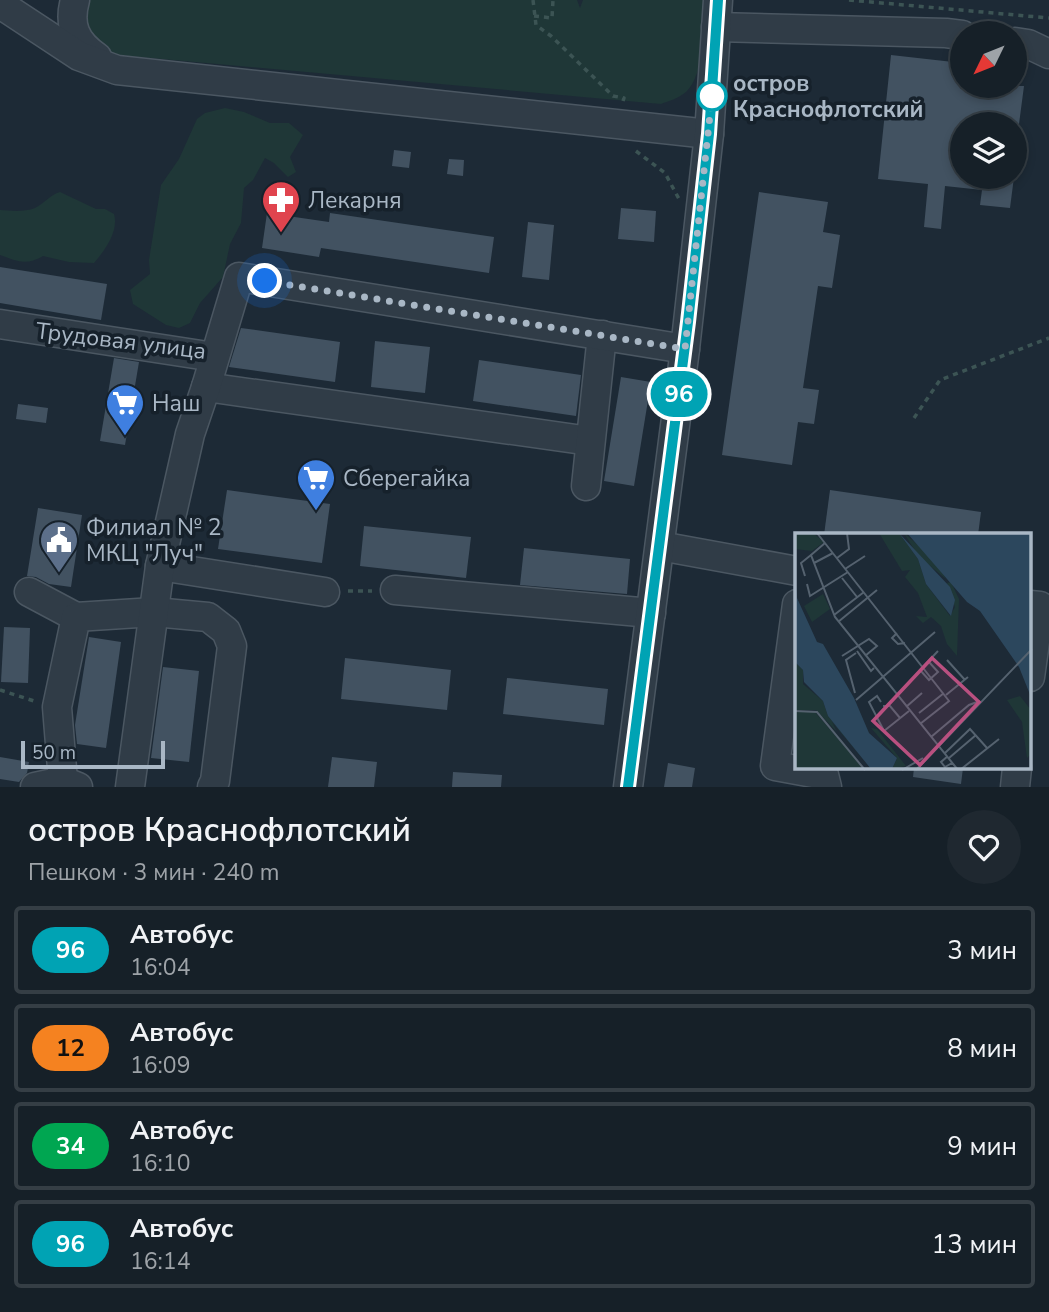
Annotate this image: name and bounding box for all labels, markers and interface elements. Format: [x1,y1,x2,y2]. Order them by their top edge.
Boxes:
north arrow [950,21,1027,98]
map controls [950,21,1027,189]
place label: остров Краснофлотский [733,68,923,125]
marker: остров Краснофлотский [697,81,727,111]
button: layers [950,112,1027,189]
pharmacy icon: Лекарня [260,179,302,234]
place label: Лекарня [308,185,402,216]
your location [247,263,282,298]
street label: Трудовая улица [34,315,208,367]
line badge: 96 [648,371,710,417]
text: 96 [665,378,693,410]
supermarket icon: Наш [104,382,146,437]
place label: Наш [152,388,200,419]
supermarket icon: Сберегайка [295,457,337,512]
place label: Сберегайка [343,463,470,494]
place label: Филиал № 2 МКЦ "Луч" [86,512,222,569]
public building icon: Филиал № 2 МКЦ "Луч" [38,519,80,574]
inset map [795,533,1032,769]
scale bar [21,738,164,770]
text: 50 m [32,740,76,766]
text: остров Краснофлотский [28,808,411,853]
button: heart [947,810,1021,884]
text: Пешком · 3 мин · 240 m [28,857,279,888]
text: Автобус [130,917,233,952]
text: 3 мин [947,933,1017,968]
text: 96 [56,934,85,966]
text: 16:04 [130,952,190,983]
text: Автобус [130,1015,233,1050]
text: 8 мин [947,1031,1017,1066]
text: 12 [56,1032,85,1064]
text: 16:09 [130,1050,190,1081]
text: Автобус [130,1113,233,1148]
text: 9 мин [947,1129,1017,1164]
text: 34 [56,1130,85,1162]
text: 16:10 [130,1148,190,1179]
text: Автобус [130,1211,233,1246]
text: 13 мин [932,1227,1017,1262]
text: 96 [56,1228,85,1260]
text: 16:14 [130,1246,190,1277]

